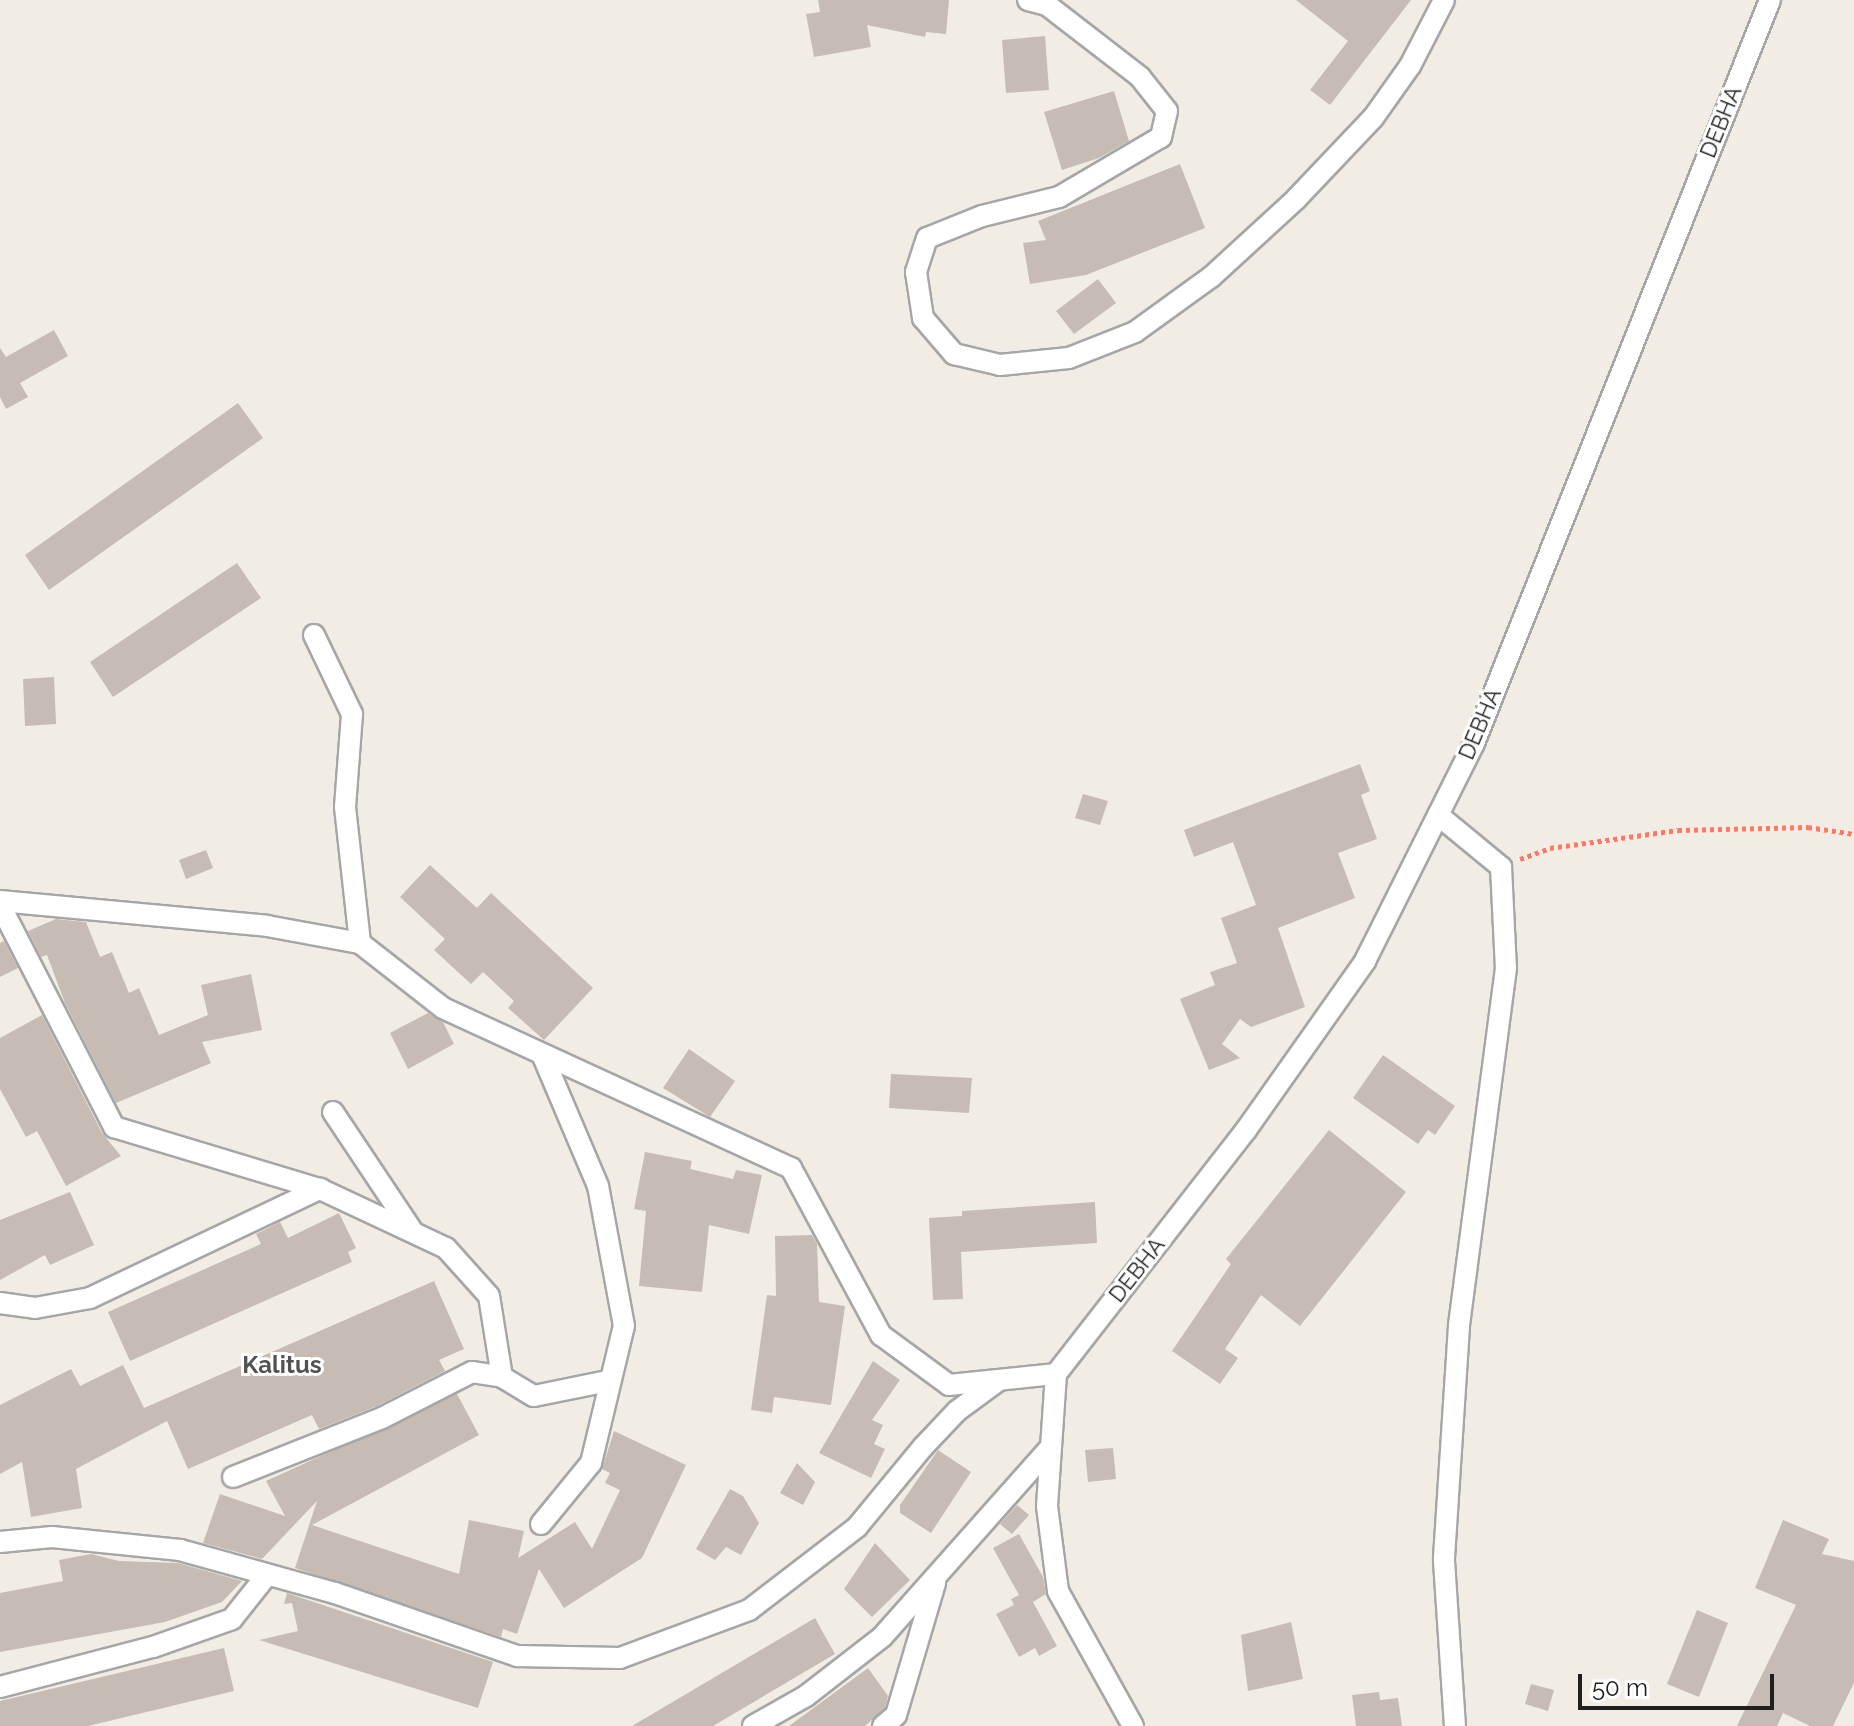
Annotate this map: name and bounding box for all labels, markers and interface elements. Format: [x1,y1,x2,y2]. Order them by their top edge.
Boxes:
street label: DEBHA [1695,82,1747,162]
street label: DEBHA [1453,684,1507,764]
street label: DEBHA [1104,1232,1170,1308]
district label: Kalitus [242,1351,322,1379]
scale bar [1582,1658,1778,1708]
text: 50 m [1592,1673,1648,1702]

